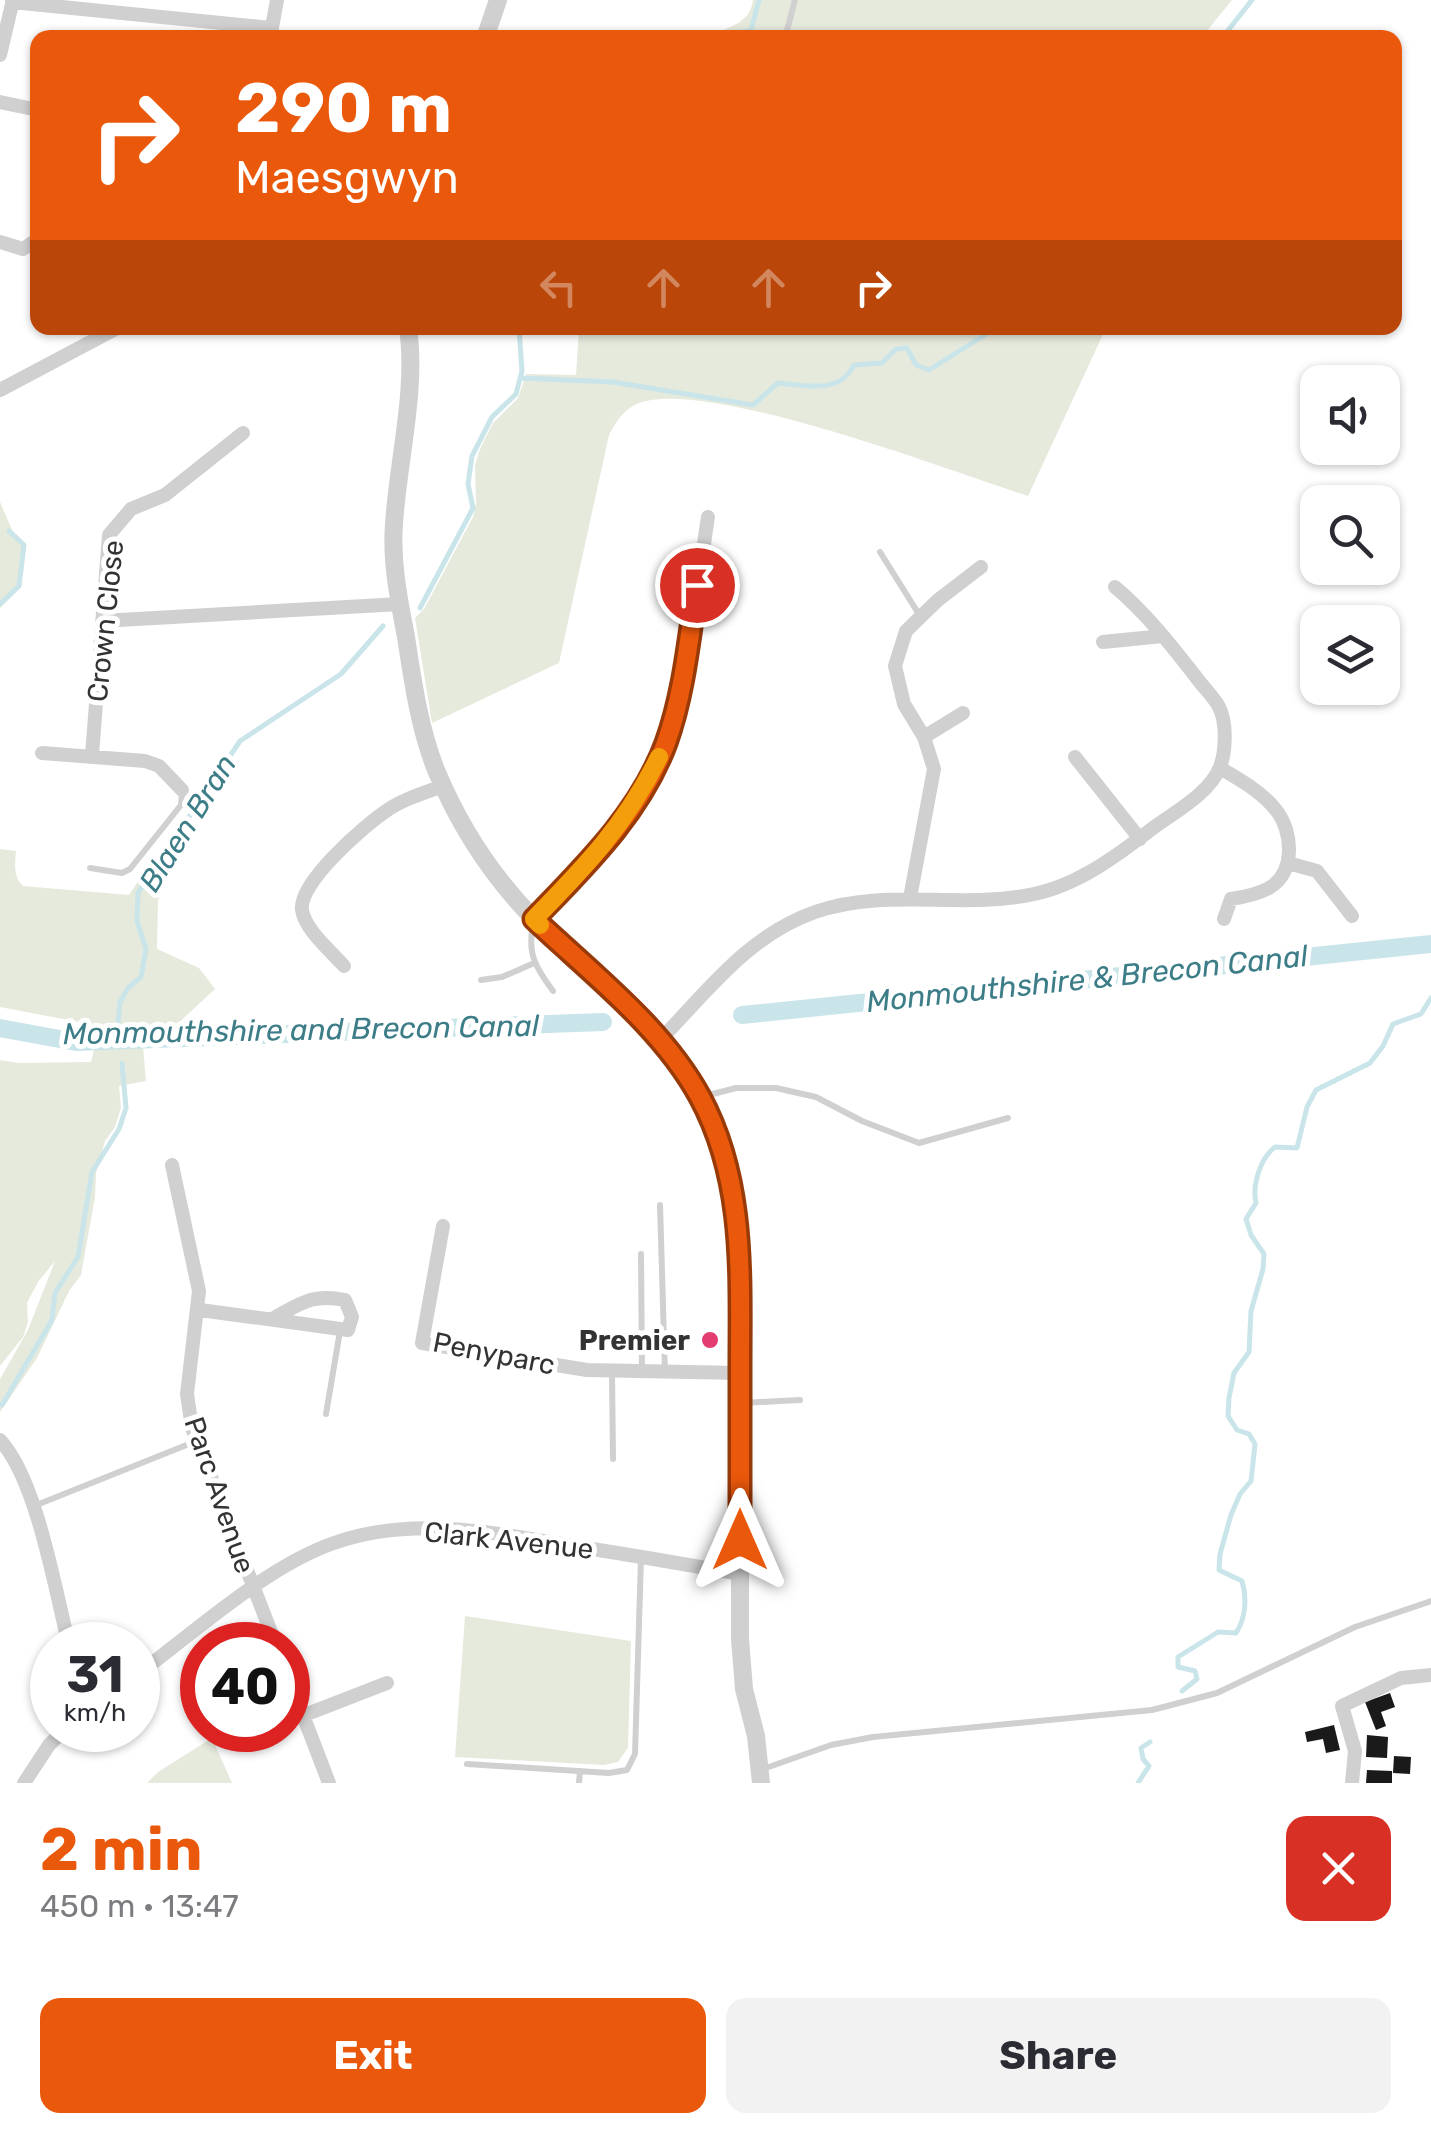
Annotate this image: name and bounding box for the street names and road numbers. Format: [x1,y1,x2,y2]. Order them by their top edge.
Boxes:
street label: Crown Close [81,539,130,704]
street label: Penyparc [430,1326,558,1381]
street label: Parc Avenue [177,1413,262,1578]
street label: Clark Avenue [423,1515,595,1566]

